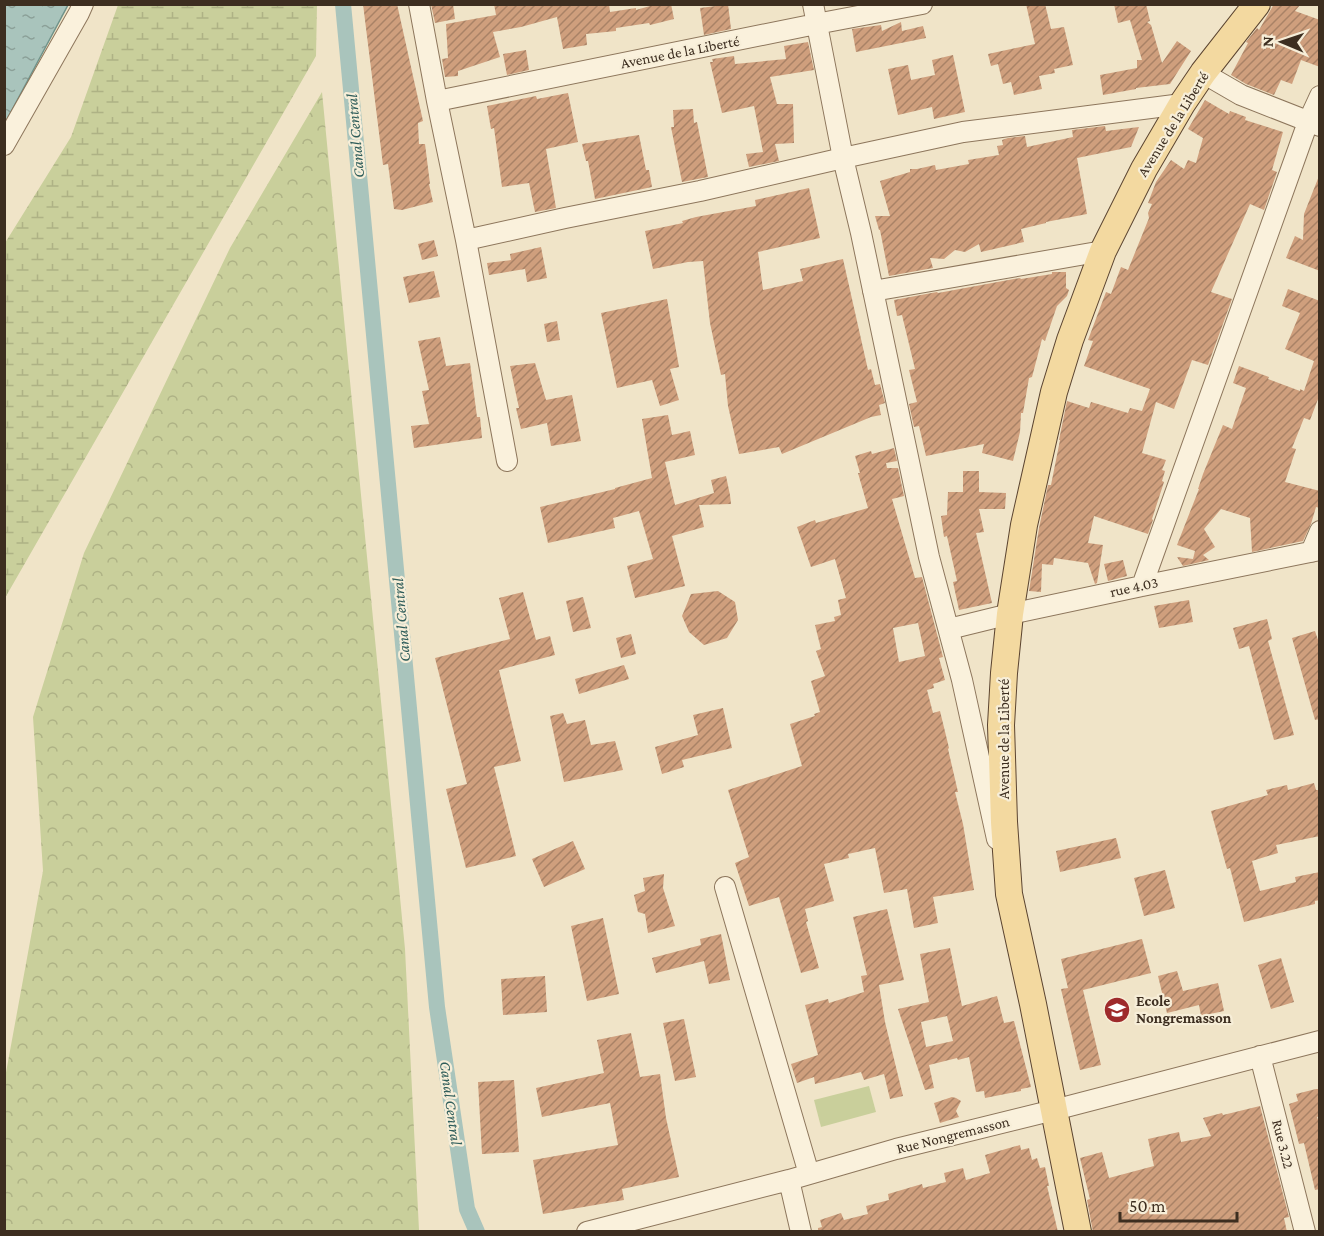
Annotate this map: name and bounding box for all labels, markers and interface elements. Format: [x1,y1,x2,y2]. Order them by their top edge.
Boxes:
north arrow [1252,12,1312,72]
street label: Avenue de la Liberté [619,33,741,71]
text: N [1259,36,1276,47]
street label: Avenue de la Liberté [1134,68,1212,179]
water label: Canal Central [343,92,367,179]
street label: rue 4.03 [1108,574,1160,600]
water label: Canal Central [389,576,413,663]
street label: Avenue de la Liberté [996,678,1012,799]
place label: Ecole Nongremasson [1136,993,1232,1026]
school or university icon: Ecole Nongremasson [1102,995,1132,1025]
water label: Canal Central [437,1060,465,1147]
street label: Rue Nongremasson [895,1113,1011,1158]
street label: Rue 3.22 [1269,1118,1297,1170]
scale bar [1120,1185,1237,1223]
text: 50 m [1129,1196,1166,1216]

